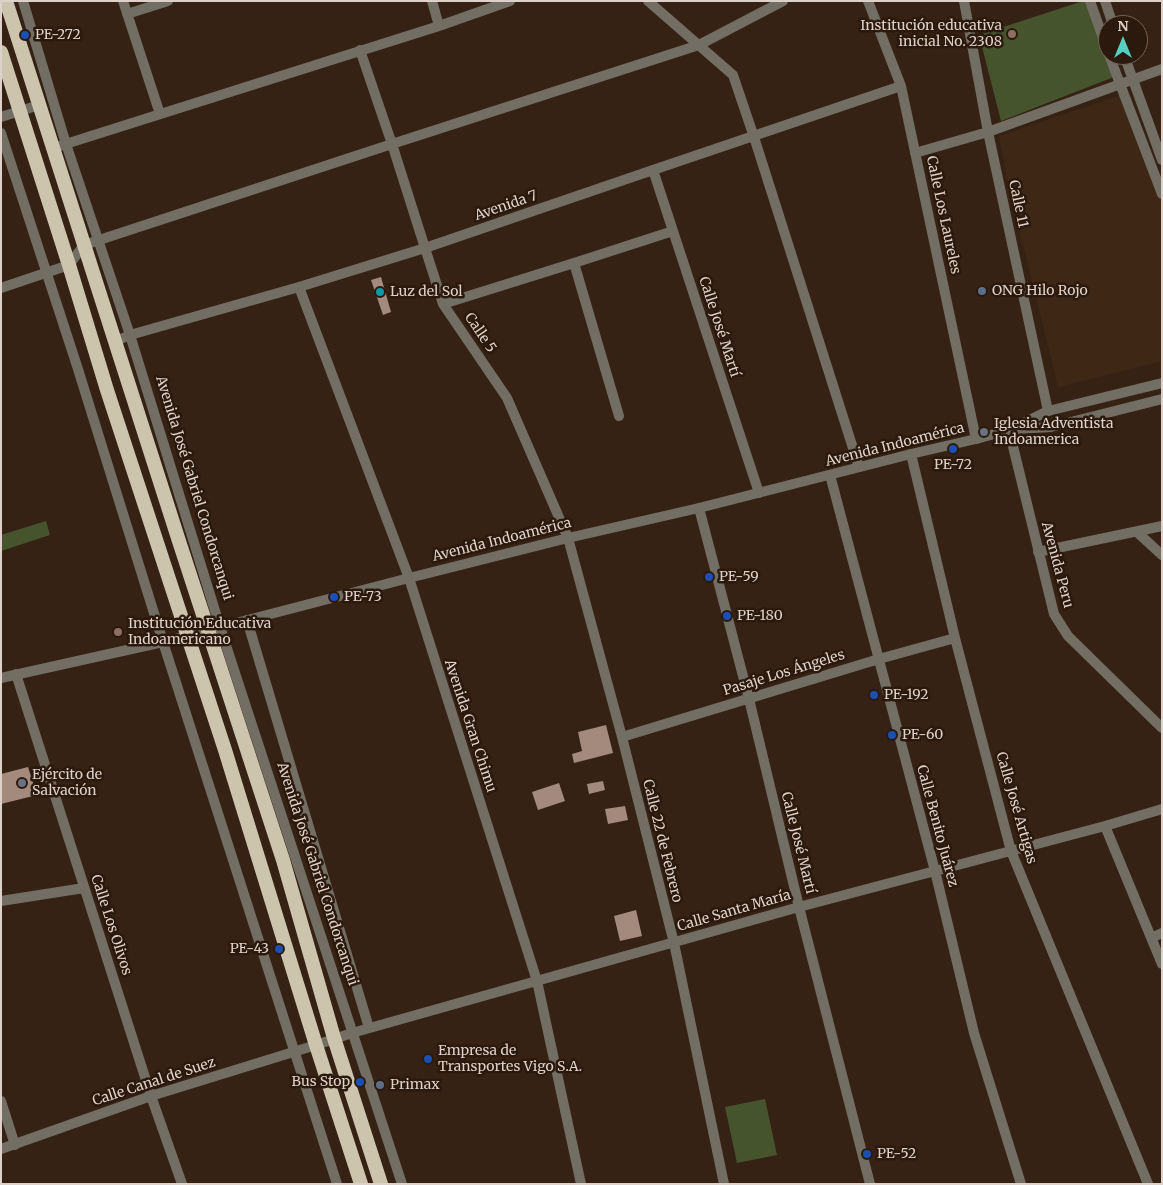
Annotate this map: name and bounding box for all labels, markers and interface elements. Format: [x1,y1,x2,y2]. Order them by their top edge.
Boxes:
north arrow [1098,15,1148,65]
text: N [1117,17,1129,35]
place label: Institución educativa inicial No. 2308 [860,18,1002,50]
place label: PE-272 [35,27,81,43]
marker: Institución educativa inicial No. 2308 [1006,28,1018,40]
marker: PE-272 [19,29,31,41]
street label: Calle Los Laureles [922,154,964,276]
street label: Calle 11 [1005,179,1031,229]
street label: Avenida 7 [472,187,540,225]
street label: Calle José Martí [695,275,743,379]
place label: ONG Hilo Rojo [992,283,1088,299]
place label: Luz del Sol [390,284,463,300]
marker: ONG Hilo Rojo [976,285,988,297]
marker: Luz del Sol [374,286,386,298]
street label: Calle 5 [461,310,499,356]
street label: Avenida José Gabriel Condorcanqui [152,374,236,602]
place label: Iglesia Adventista Indoamerica [994,416,1114,448]
street label: Avenida Indoamérica [824,420,966,470]
marker: Iglesia Adventista Indoamerica [978,426,990,438]
marker: PE-72 [947,443,959,455]
place label: PE-72 [934,457,972,473]
street label: Avenida Indoamérica [431,515,573,565]
street label: Avenida Peru [1037,520,1077,610]
place label: PE-59 [719,569,759,585]
marker: PE-59 [703,571,715,583]
place label: PE-73 [344,589,382,605]
marker: PE-73 [328,591,340,603]
place label: PE-180 [737,608,783,624]
marker: PE-180 [721,610,733,622]
place label: Institución Educativa Indoamericano [128,616,271,648]
marker: Institución Educativa Indoamericano [112,626,124,638]
street label: Pasaje Los Ángeles [721,647,847,699]
street label: Avenida Gran Chimu [441,657,499,795]
place label: PE-192 [884,687,929,703]
marker: PE-192 [868,689,880,701]
place label: PE-60 [902,727,943,743]
marker: PE-60 [886,729,898,741]
street label: Calle José Artigas [992,750,1040,866]
street label: Avenida José Gabriel Condorcanqui [273,760,361,988]
street label: Calle Benito Juárez [913,763,961,889]
place label: Ejército de Salvación [32,767,102,800]
marker: Ejército de Salvación [16,777,28,789]
street label: Calle 22 de Febrero [639,778,685,904]
street label: Calle José Martí [777,790,819,896]
street label: Calle Los Olivos [87,873,135,977]
street label: Calle Santa María [675,887,793,935]
place label: PE-43 [230,941,269,957]
marker: PE-43 [273,943,285,955]
place label: Empresa de Transportes Vigo S.A. [438,1043,582,1076]
marker: Empresa de Transportes Vigo S.A. [422,1053,434,1065]
street label: Calle Canal de Suez [90,1054,218,1110]
place label: Bus Stop [292,1074,350,1090]
marker: Bus Stop [354,1076,366,1088]
place label: Primax [390,1077,440,1093]
marker: Primax [374,1079,386,1091]
place label: PE-52 [877,1146,916,1162]
marker: PE-52 [861,1148,873,1160]

